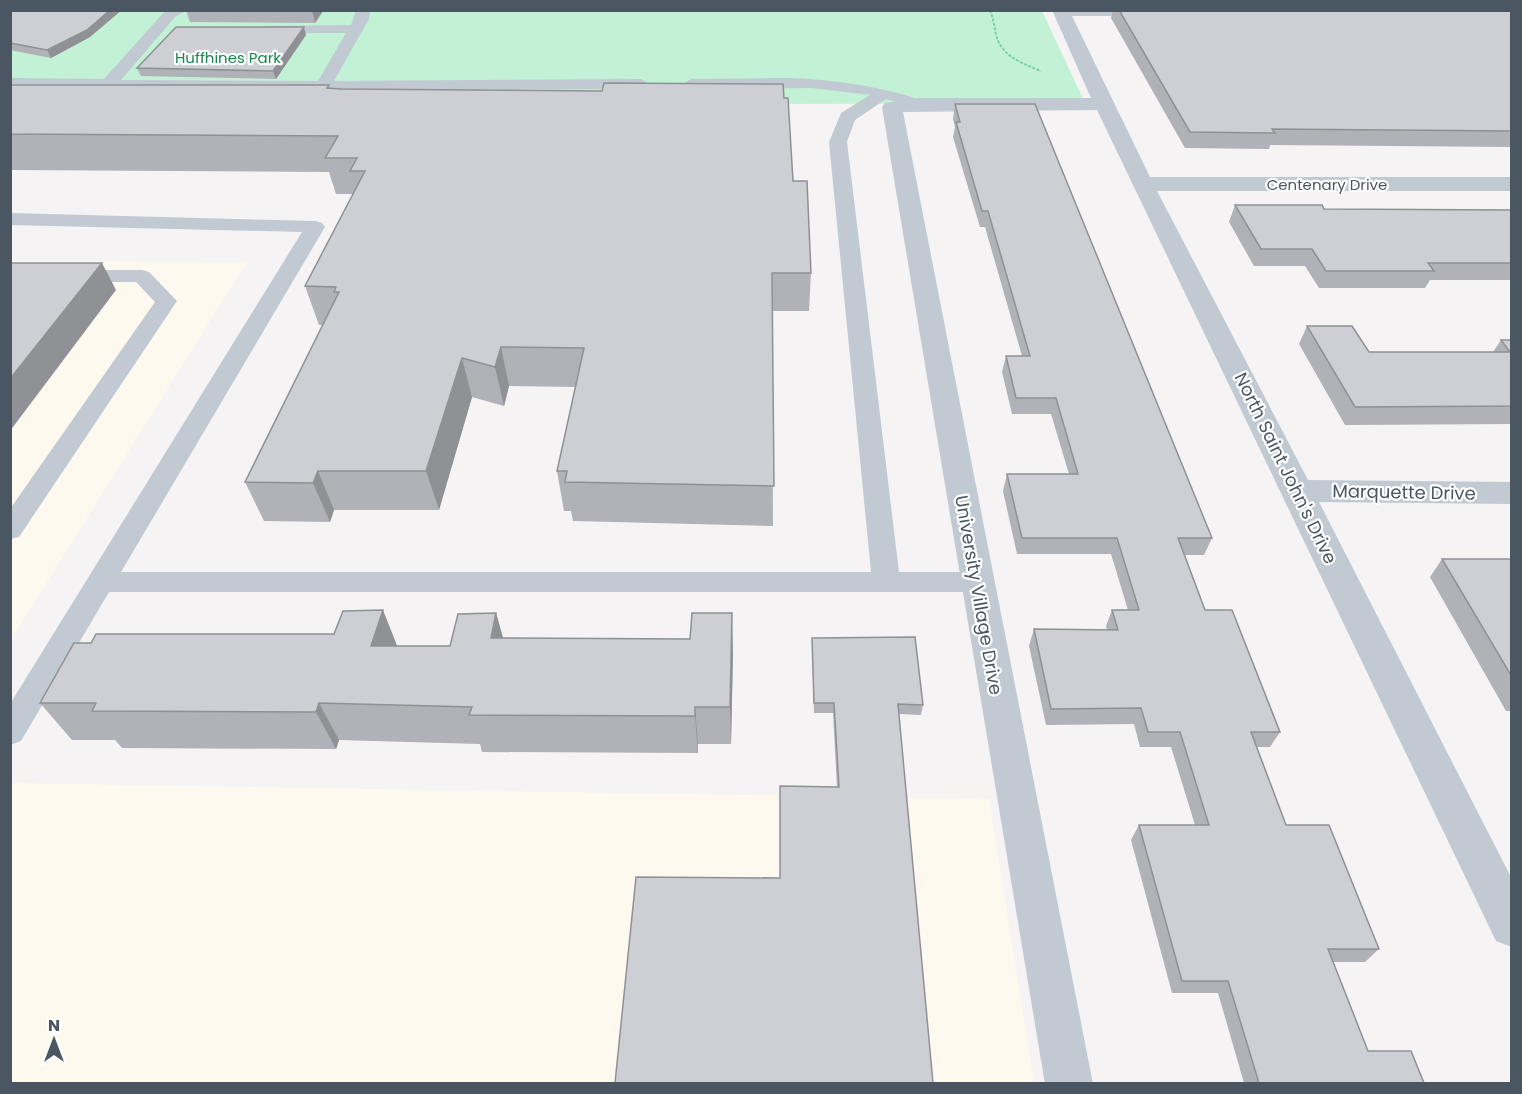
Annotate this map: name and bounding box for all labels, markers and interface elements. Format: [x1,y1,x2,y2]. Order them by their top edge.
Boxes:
park label: Huffhines Park [175,47,281,68]
street label: Centenary Drive [1267,174,1387,195]
street label: North Saint John's Drive [1229,368,1343,568]
street label: Marquette Drive [1332,478,1476,506]
street label: University Village Drive [949,493,1009,697]
north arrow [24,1010,84,1070]
text: N [48,1014,60,1037]

